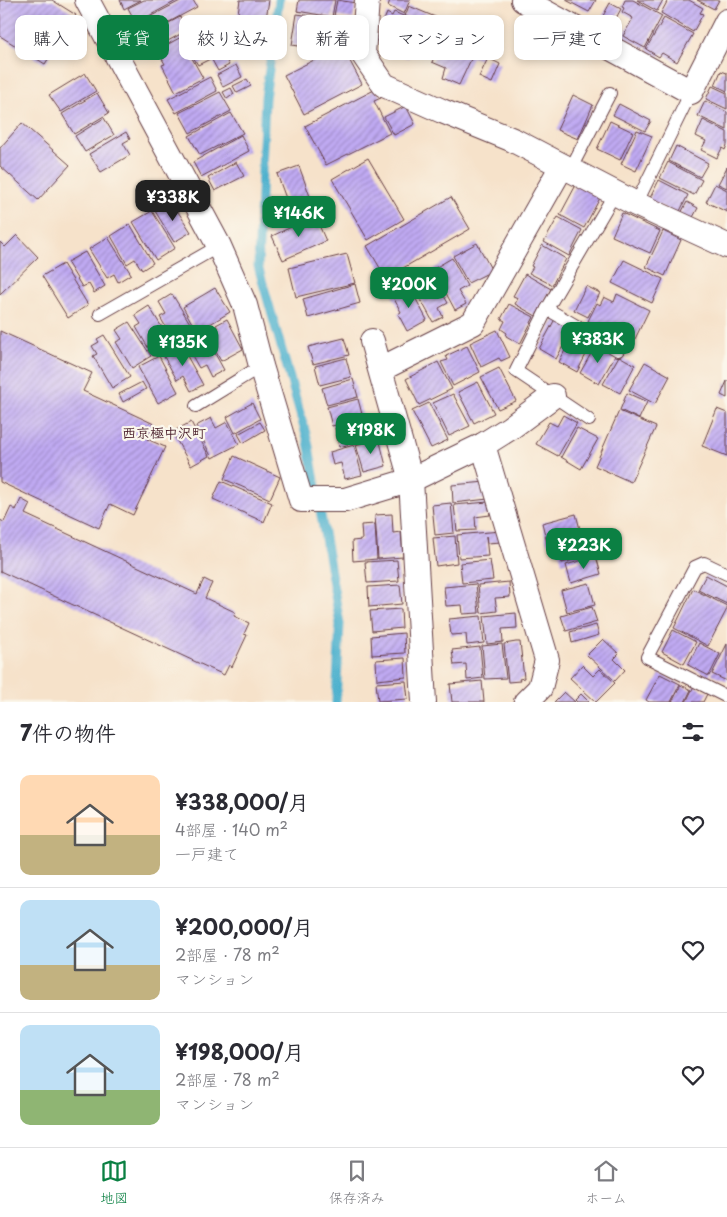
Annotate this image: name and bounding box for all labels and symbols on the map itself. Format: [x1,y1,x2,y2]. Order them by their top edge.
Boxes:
pin: ¥338K [138,180,208,222]
pin: ¥146K [264,196,334,238]
pin: ¥200K [374,266,444,309]
pin: ¥383K [563,322,633,364]
pin: ¥135K [148,324,218,367]
pin: ¥198K [336,412,406,455]
district label: 西京極中沢町 [122,422,206,443]
pin: ¥223K [549,528,619,570]

